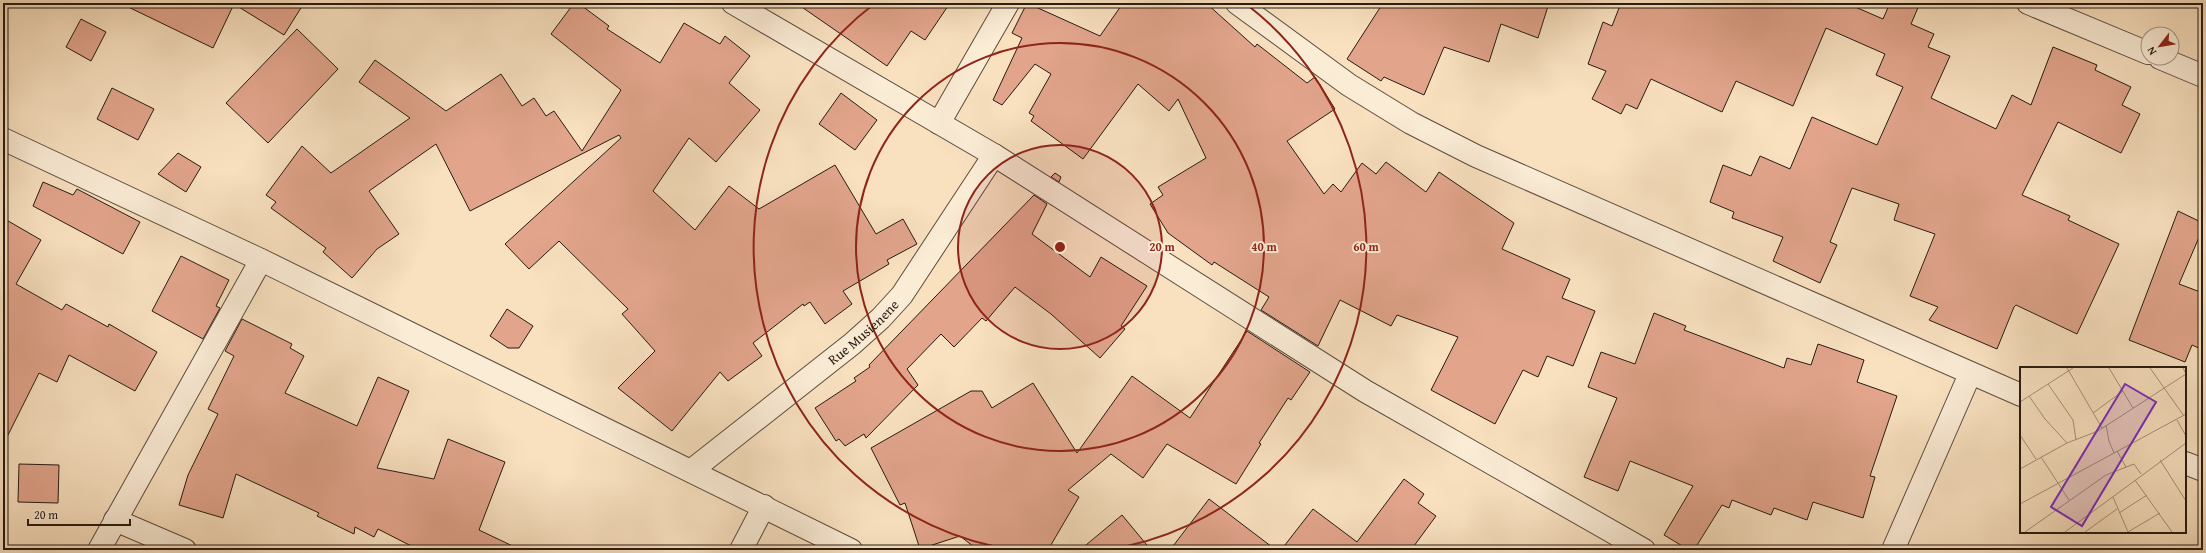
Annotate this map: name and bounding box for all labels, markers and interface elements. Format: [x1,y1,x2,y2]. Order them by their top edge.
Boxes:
north arrow [2140,26,2180,66]
text: N [2142,43,2160,58]
text: 20 m [1149,238,1175,255]
text: 40 m [1251,238,1277,255]
text: 60 m [1353,238,1379,255]
centre of rings [1053,240,1067,254]
street label: Rue Musienene [824,295,904,369]
inset map [2020,367,2186,533]
scale bar [28,501,130,527]
text: 20 m [34,506,58,523]

